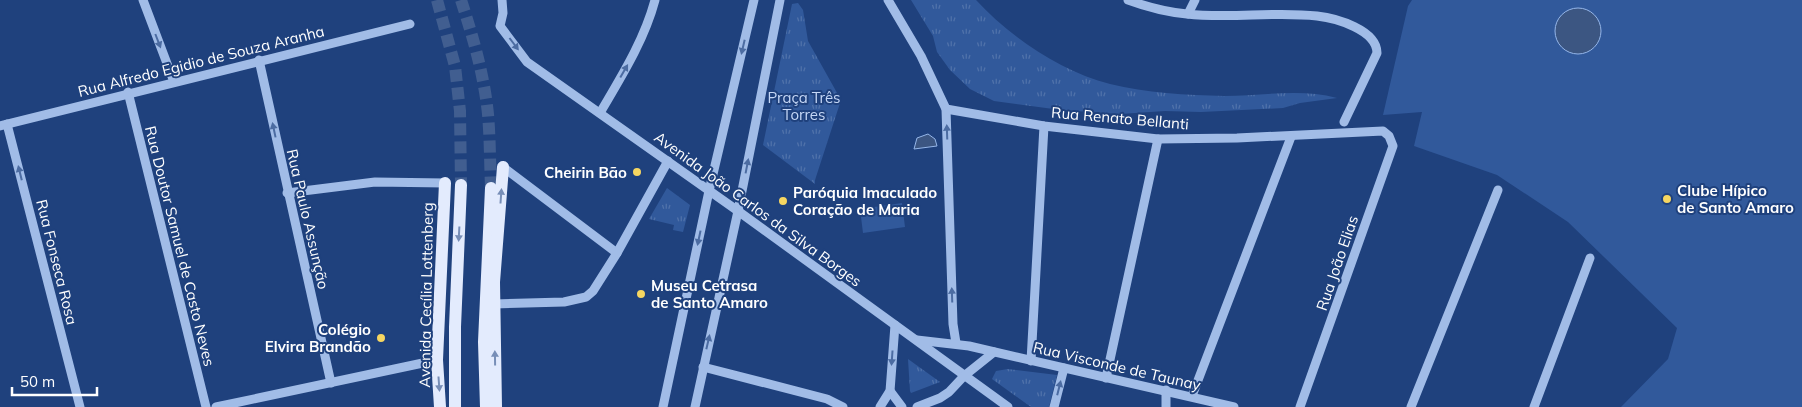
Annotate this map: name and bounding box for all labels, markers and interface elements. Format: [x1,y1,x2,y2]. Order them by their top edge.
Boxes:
street label: Rua Alfredo Egidio de Souza Aranha [76,21,326,101]
one-way arrow [154,34,162,49]
one-way arrow [508,37,519,50]
one-way arrow [739,40,747,55]
one-way arrow [620,64,629,78]
park label: Praça Três Torres [767,88,841,124]
street label: Rua Renato Bellanti [1050,103,1190,133]
one-way arrow [270,123,278,138]
street label: Rua Doutor Samuel de Casto Neves [141,124,219,368]
one-way arrow [942,124,950,140]
street label: Avenida João Carlos da Silva Borges [651,127,865,291]
street label: Rua Paulo Assunção [283,147,333,291]
one-way arrow [743,159,751,174]
place label: Cheirin Bão [544,163,627,182]
one-way arrow [16,166,24,181]
marker: Cheirin Bão [631,166,643,178]
place label: Clube Hípico de Santo Amaro [1677,181,1794,217]
place label: Paróquia Imaculado Coração de Maria [793,183,937,219]
one-way arrow [497,188,505,204]
marker: Clube Hípico de Santo Amaro [1661,193,1673,205]
marker: Paróquia Imaculado Coração de Maria [777,195,789,207]
street label: Rua Fonseca Rosa [32,197,82,327]
street label: Avenida Cecília Lottenberg [415,202,437,388]
street label: Rua João Elias [1312,213,1362,313]
one-way arrow [454,226,462,242]
one-way arrow [695,231,703,246]
place label: Museu Cetrasa de Santo Amaro [651,276,768,312]
one-way arrow [948,286,956,302]
marker: Museu Cetrasa de Santo Amaro [635,288,647,300]
place label: Colégio Elvira Brandão [265,320,371,356]
marker: Colégio Elvira Brandão [375,332,387,344]
one-way arrow [704,335,712,350]
street label: Rua Visconde de Taunay [1031,337,1203,395]
one-way arrow [491,350,499,366]
one-way arrow [888,350,896,366]
scale bar [12,364,98,396]
text: 50 m [20,372,55,391]
one-way arrow [435,376,443,392]
one-way arrow [1055,380,1063,395]

